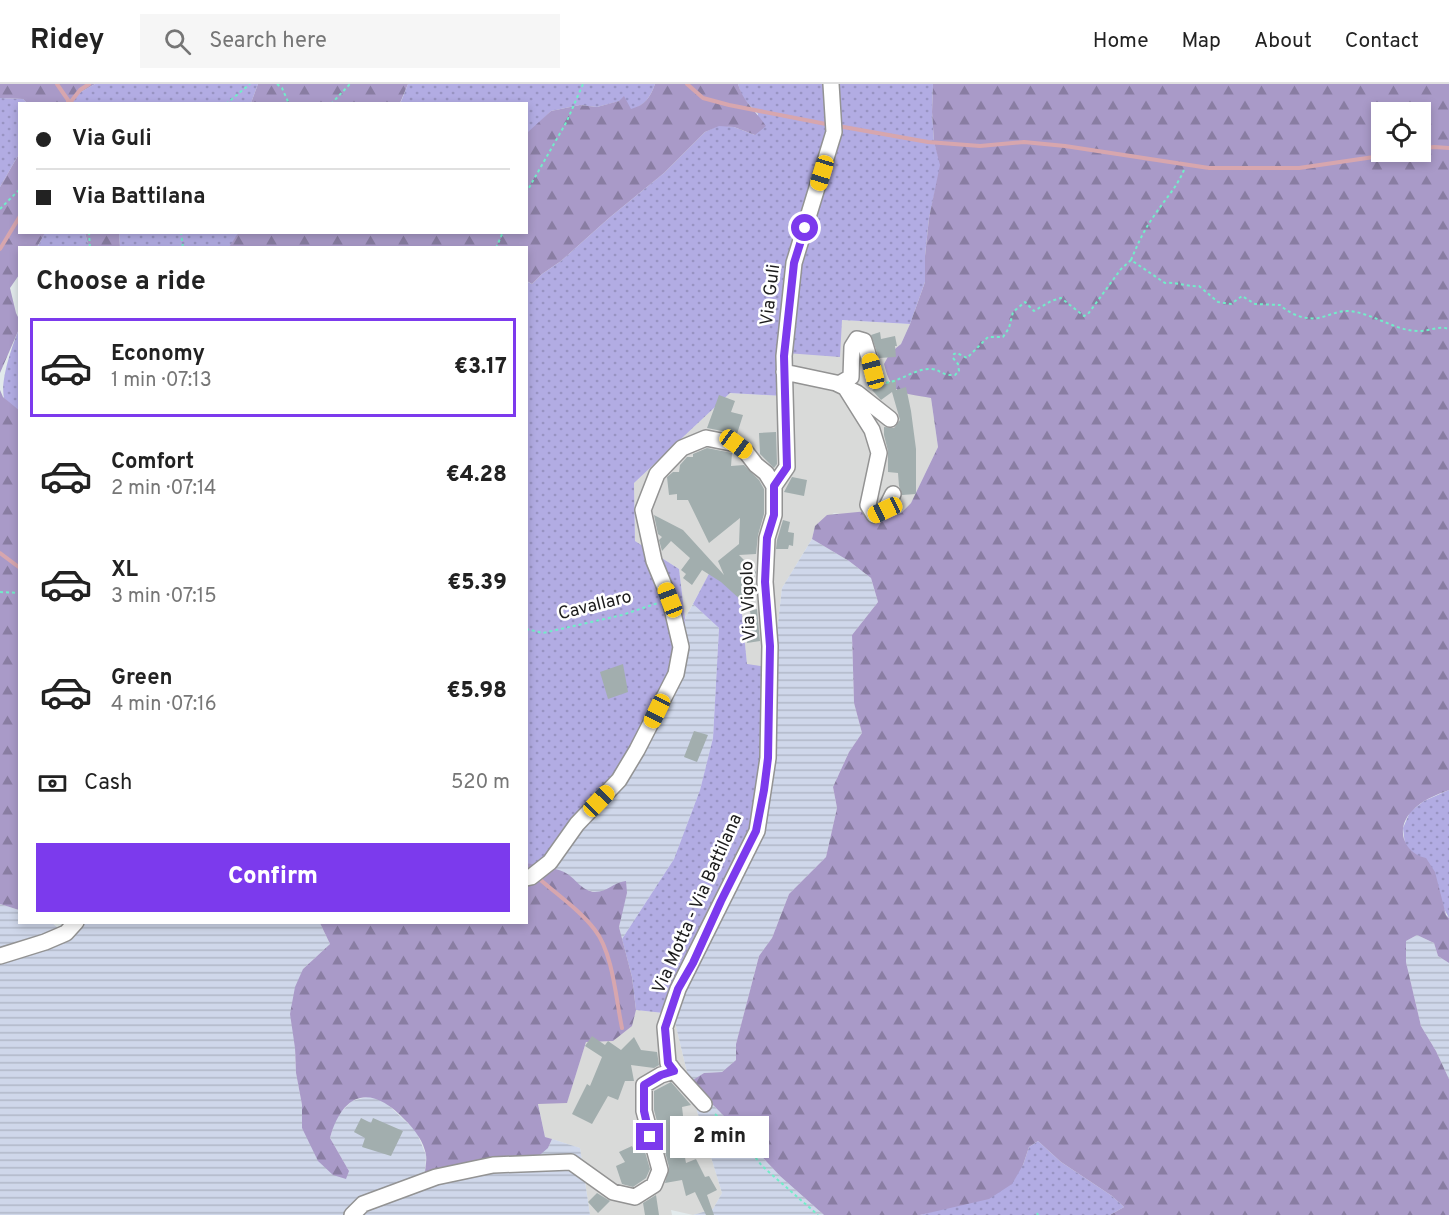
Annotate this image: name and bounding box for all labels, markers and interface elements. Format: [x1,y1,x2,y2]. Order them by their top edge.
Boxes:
search box [140,14,560,68]
text: Ridey [30,23,104,59]
icon: search [161,25,194,58]
text: Search here [209,28,327,55]
text: Home [1093,28,1149,55]
text: Map [1182,28,1221,55]
text: About [1254,28,1312,55]
text: Contact [1345,28,1419,55]
map controls [1371,102,1431,162]
button: locate [1371,102,1431,162]
text: Via Guli [72,126,152,153]
car [808,153,836,193]
text: Via Battilana [72,184,206,211]
route start [791,214,818,241]
street label: Via Guli [756,263,786,327]
text: Choose a ride [36,265,206,299]
icon: car [39,341,93,395]
text: Economy [111,341,205,368]
car [860,351,886,391]
text: €3.17 [454,354,507,381]
text: 1 min · 07:13 [111,368,212,394]
car [716,426,756,462]
icon: car [39,449,93,503]
text: Comfort [111,449,194,476]
text: €4.28 [446,462,507,489]
text: 2 min · 07:14 [111,476,216,502]
car [865,494,905,526]
icon: car [39,557,93,611]
text: XL [111,557,138,584]
street label: Via Vigolo [736,560,762,642]
text: €5.39 [447,570,507,597]
car [655,580,685,620]
text: 3 min · 07:15 [111,584,217,610]
street label: Cavallaro [556,586,634,626]
icon: car [39,665,93,719]
text: Green [111,665,173,692]
text: €5.98 [446,678,507,705]
car [641,691,673,731]
text: 4 min · 07:16 [111,692,217,718]
icon: cash [36,767,69,800]
text: Cash [84,770,133,797]
text: 520 m [451,770,510,796]
car [580,782,618,820]
street label: Via Motta - Via Battilana [648,810,748,998]
button: Confirm [36,843,510,912]
callout: 2 min [671,1116,770,1158]
route end [636,1123,663,1150]
text: 2 min [693,1124,746,1150]

